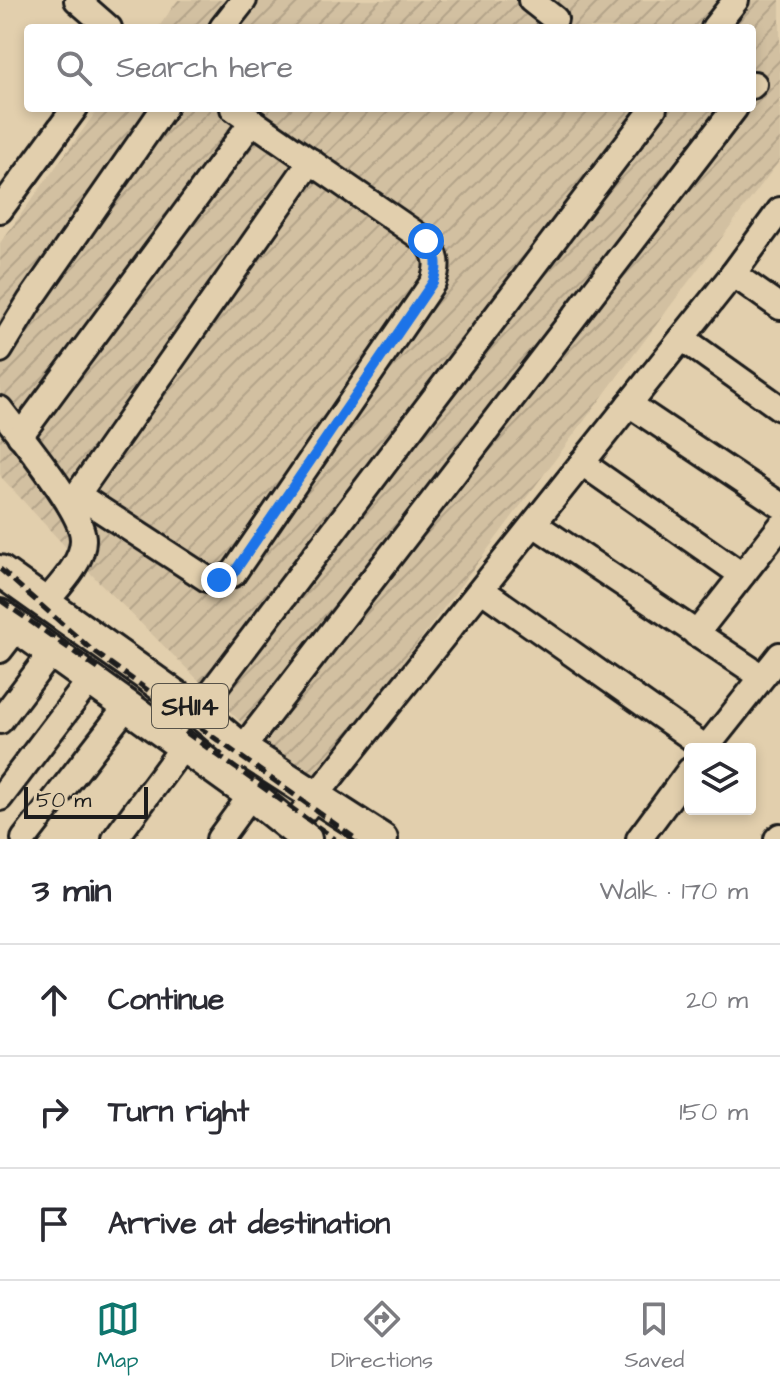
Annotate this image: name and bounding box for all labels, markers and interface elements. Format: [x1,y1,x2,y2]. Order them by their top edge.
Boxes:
search box [24,24,756,112]
icon: search [52,46,96,90]
text: Search here [116,47,293,89]
route start [408,223,444,259]
route end [201,562,237,598]
road number: SH114 [152,684,228,728]
map controls [684,743,756,815]
button: layers [684,743,756,815]
scale bar [24,783,148,819]
text: 50 m [36,785,91,816]
text: 3 min [32,867,112,915]
text: Walk · 170 m [599,873,748,909]
icon: ahead [32,978,76,1022]
text: Continue [108,979,224,1021]
text: 20 m [686,982,748,1018]
icon: right [32,1090,76,1134]
text: Turn right [108,1091,249,1133]
text: 150 m [679,1094,748,1130]
icon: arrive [32,1202,76,1246]
text: Arrive at destination [108,1203,390,1245]
tab: Map [96,1297,140,1376]
tab: Directions [331,1297,433,1376]
tab: Saved [624,1297,684,1376]

